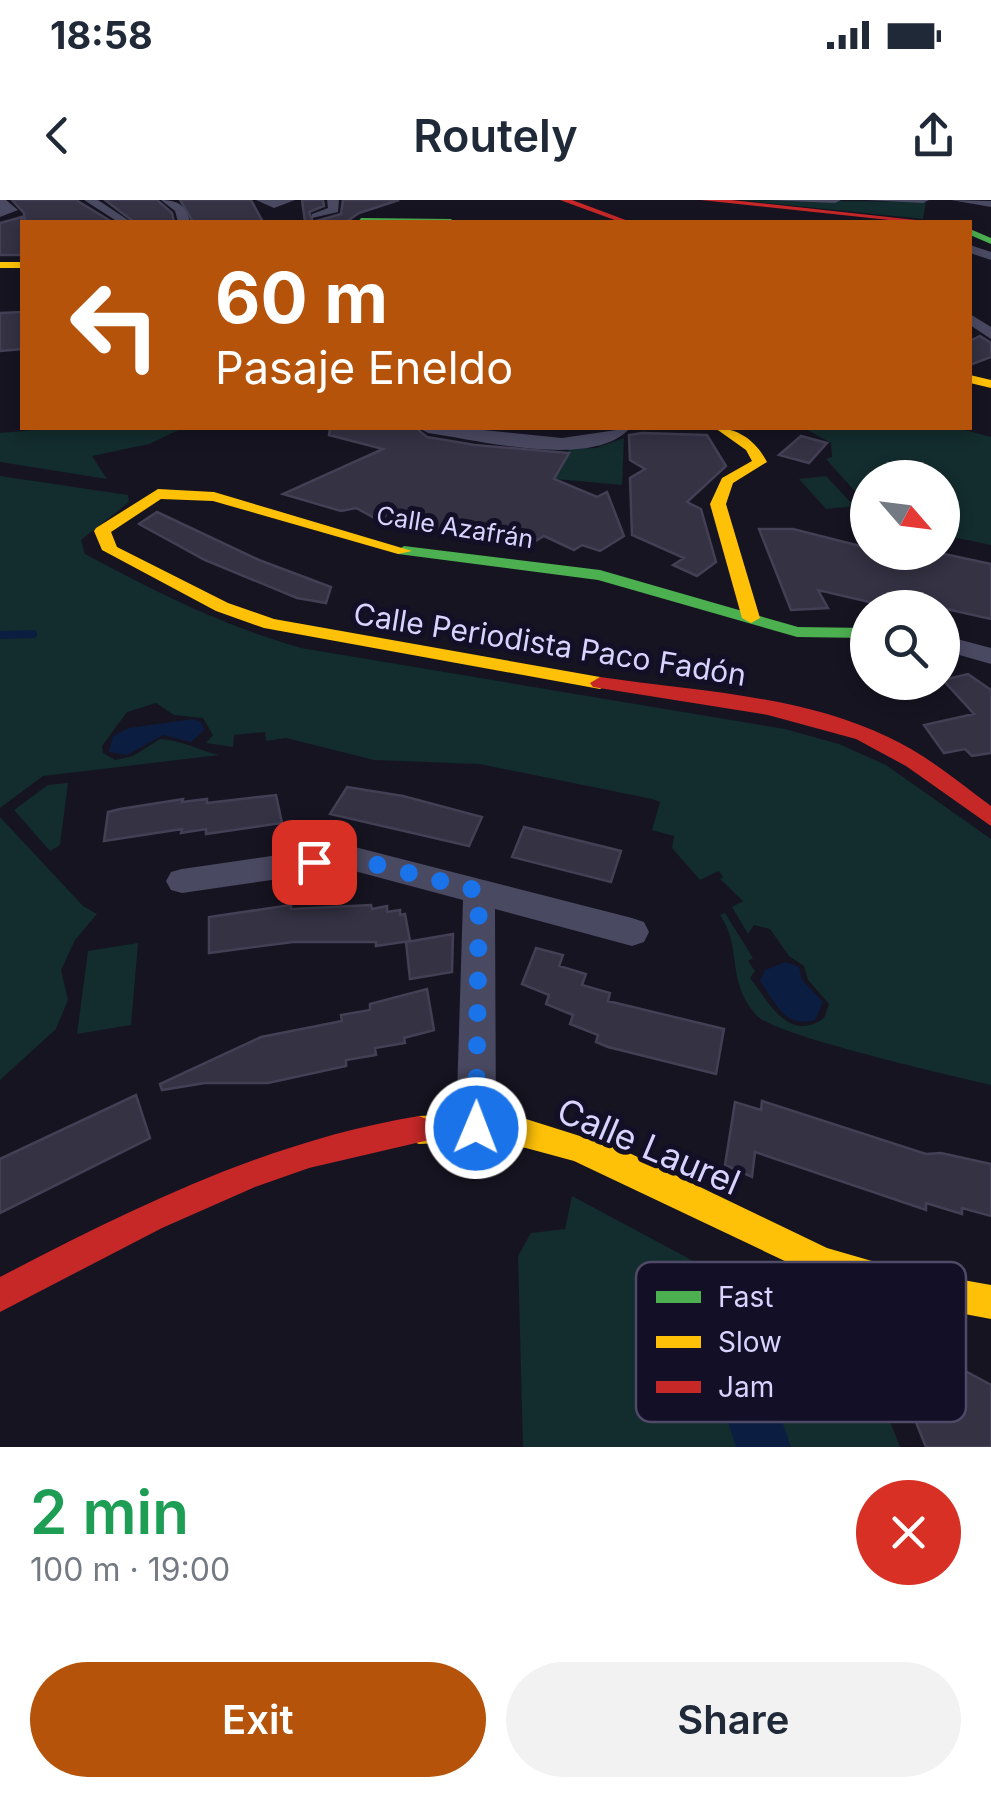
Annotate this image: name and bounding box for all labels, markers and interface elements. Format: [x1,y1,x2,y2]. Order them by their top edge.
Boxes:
text: 18:58 [50,12,153,58]
icon: back [30,108,85,163]
text: Routely [413,108,578,163]
icon: share [906,108,961,163]
text: 60 m [215,255,388,340]
icon: left [50,260,180,390]
text: Pasaje Eneldo [215,340,513,395]
north arrow [850,460,960,570]
map controls [850,460,960,700]
street label: Calle Azafrán [374,500,536,554]
button: search [850,590,960,700]
street label: Calle Periodista Paco Fadón [351,595,749,693]
pin [272,820,357,905]
icon: arrive [287,835,342,890]
position arrow [424,1076,528,1180]
street label: Calle Laurel [551,1089,747,1203]
legend [636,1262,966,1422]
text: Fast [718,1280,774,1314]
text: Slow [718,1325,782,1359]
text: Jam [718,1370,774,1404]
text: 2 min [30,1476,189,1548]
button: close [856,1480,961,1585]
text: 100 m · 19:00 [30,1550,230,1589]
button: Exit [30,1662,486,1777]
button: Share [506,1662,961,1777]

